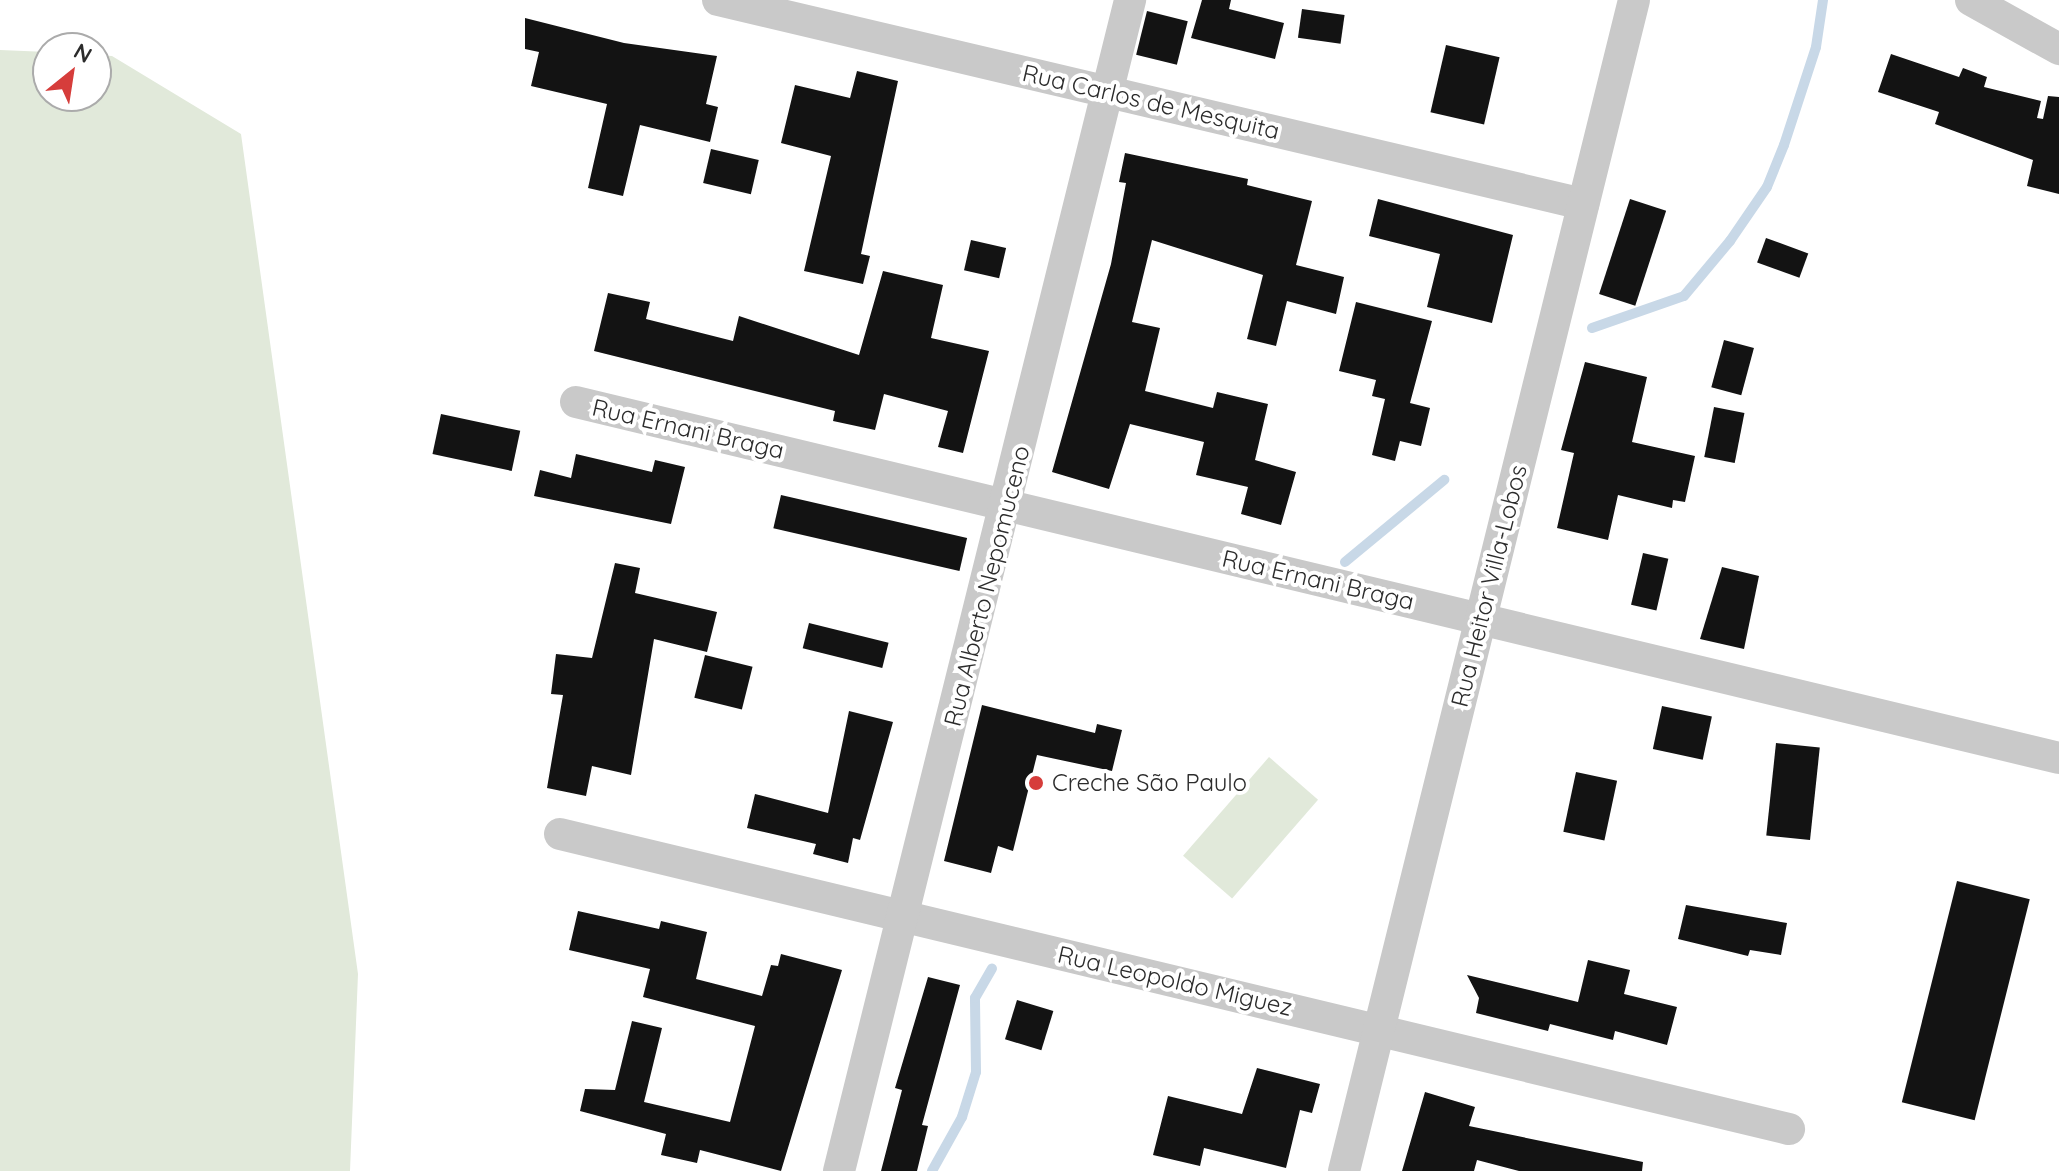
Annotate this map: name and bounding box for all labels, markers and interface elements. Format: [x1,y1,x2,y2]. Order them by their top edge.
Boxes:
north arrow [32,32,112,112]
text: N [69,37,97,69]
street label: Rua Carlos de Mesquita [1020,58,1282,146]
street label: Rua Ernani Braga [589,393,787,465]
street label: Rua Alberto Nepomuceno [938,443,1036,729]
street label: Rua Heitor Villa-Lobos [1445,462,1533,710]
street label: Rua Ernani Braga [1219,544,1417,616]
place label: Creche São Paulo [1052,769,1247,797]
marker: Creche São Paulo [1027,774,1045,792]
street label: Rua Leopoldo Miguez [1055,940,1295,1022]

